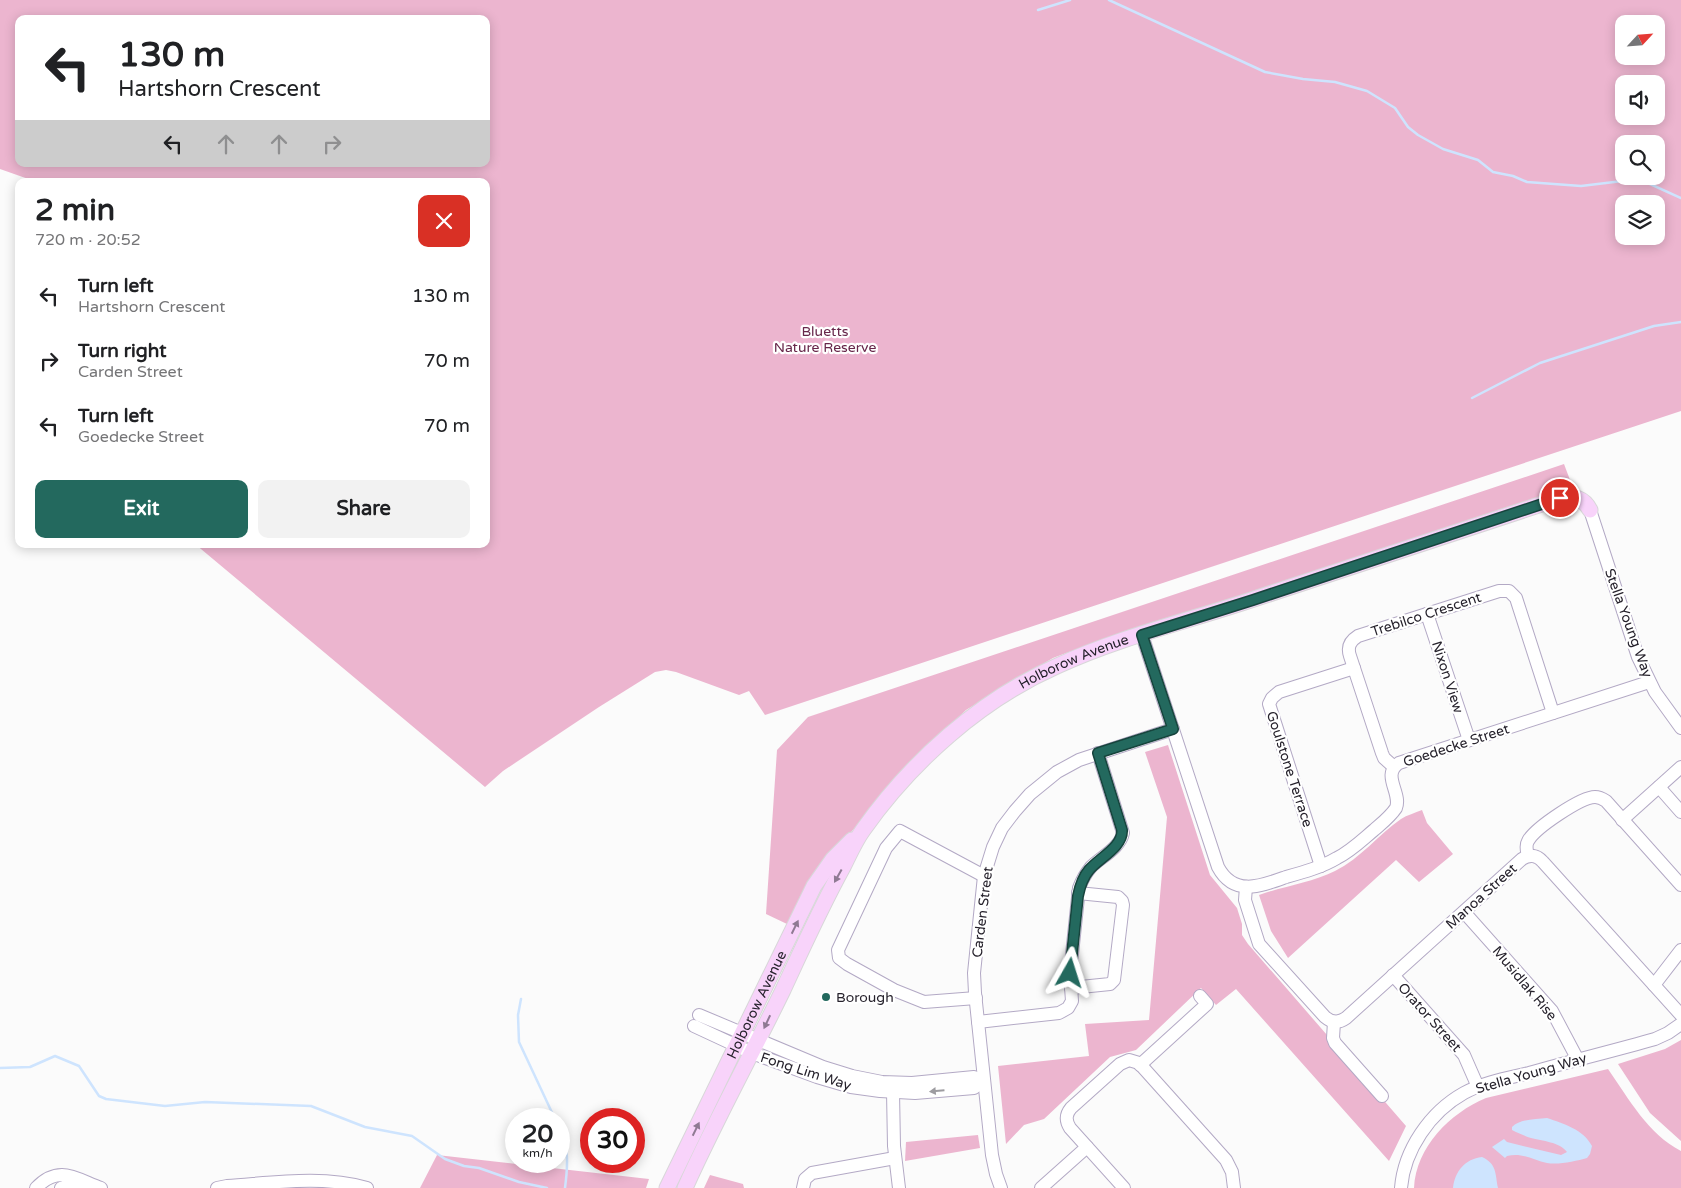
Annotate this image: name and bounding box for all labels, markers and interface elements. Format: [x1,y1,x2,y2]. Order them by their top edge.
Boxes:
north arrow [1615,15,1665,65]
map controls [1615,15,1665,245]
text: 130 m [118,34,225,76]
icon: left [35,35,100,100]
button: sound [1615,75,1665,125]
text: Hartshorn Crescent [118,76,321,102]
icon: left [159,130,187,158]
icon: ahead [212,130,240,158]
icon: ahead [265,130,293,158]
icon: right [318,130,346,158]
button: search [1615,135,1665,185]
text: 2 min [35,192,115,229]
button: close [418,195,470,247]
button: layers [1615,195,1665,245]
text: 720 m · 20:52 [35,230,141,250]
text: Turn left [78,275,154,297]
icon: left [35,282,63,310]
text: 130 m [412,285,470,307]
text: Hartshorn Crescent [78,297,225,317]
park label: Bluetts Nature Reserve [774,323,876,356]
text: Turn right [78,340,166,362]
icon: right [35,347,63,375]
text: 70 m [424,350,470,372]
text: Carden Street [78,362,183,382]
text: Turn left [78,405,154,427]
icon: left [35,412,63,440]
text: 70 m [424,415,470,437]
text: Goedecke Street [78,427,204,447]
pin [1539,477,1581,519]
button: Exit [35,480,248,538]
button: Share [258,480,470,538]
icon: arrive [1546,484,1574,512]
street label: Stella Young Way [1601,566,1656,680]
street label: Trebilco Crescent [1369,588,1484,640]
street label: Holborow Avenue [1016,631,1131,693]
street label: Nixon View [1428,639,1467,715]
street label: Goulstone Terrace [1263,709,1316,829]
street label: Goedecke Street [1401,720,1512,771]
street label: Manoa Street [1442,860,1521,933]
street label: Carden Street [968,865,997,959]
one-way arrow [834,869,842,883]
one-way arrow [791,920,799,934]
street label: Musidlak Rise [1489,943,1561,1024]
position arrow [1043,946,1095,998]
street label: Holborow Avenue [723,948,790,1062]
street label: Orator Street [1394,979,1466,1056]
place label: Borough [836,989,894,1006]
marker: Borough [820,991,832,1003]
one-way arrow [763,1015,772,1030]
street label: Fong Lim Way [758,1049,854,1094]
street label: Stella Young Way [1474,1049,1589,1097]
one-way arrow [929,1087,945,1095]
speed limit sign: 30 [580,1108,645,1173]
text: 20 [522,1119,553,1149]
one-way arrow [692,1122,700,1136]
text: km/h [522,1146,553,1160]

